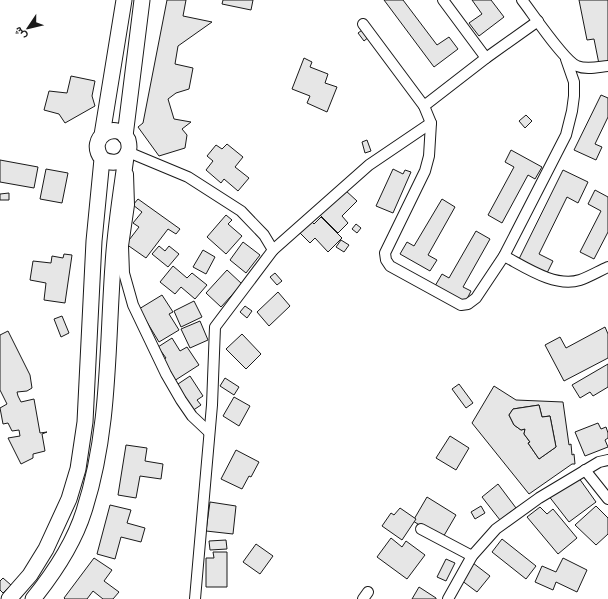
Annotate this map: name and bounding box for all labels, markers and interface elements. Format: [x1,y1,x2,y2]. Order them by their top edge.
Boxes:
north arrow [8,8,48,48]
text: ش [10,24,29,43]

